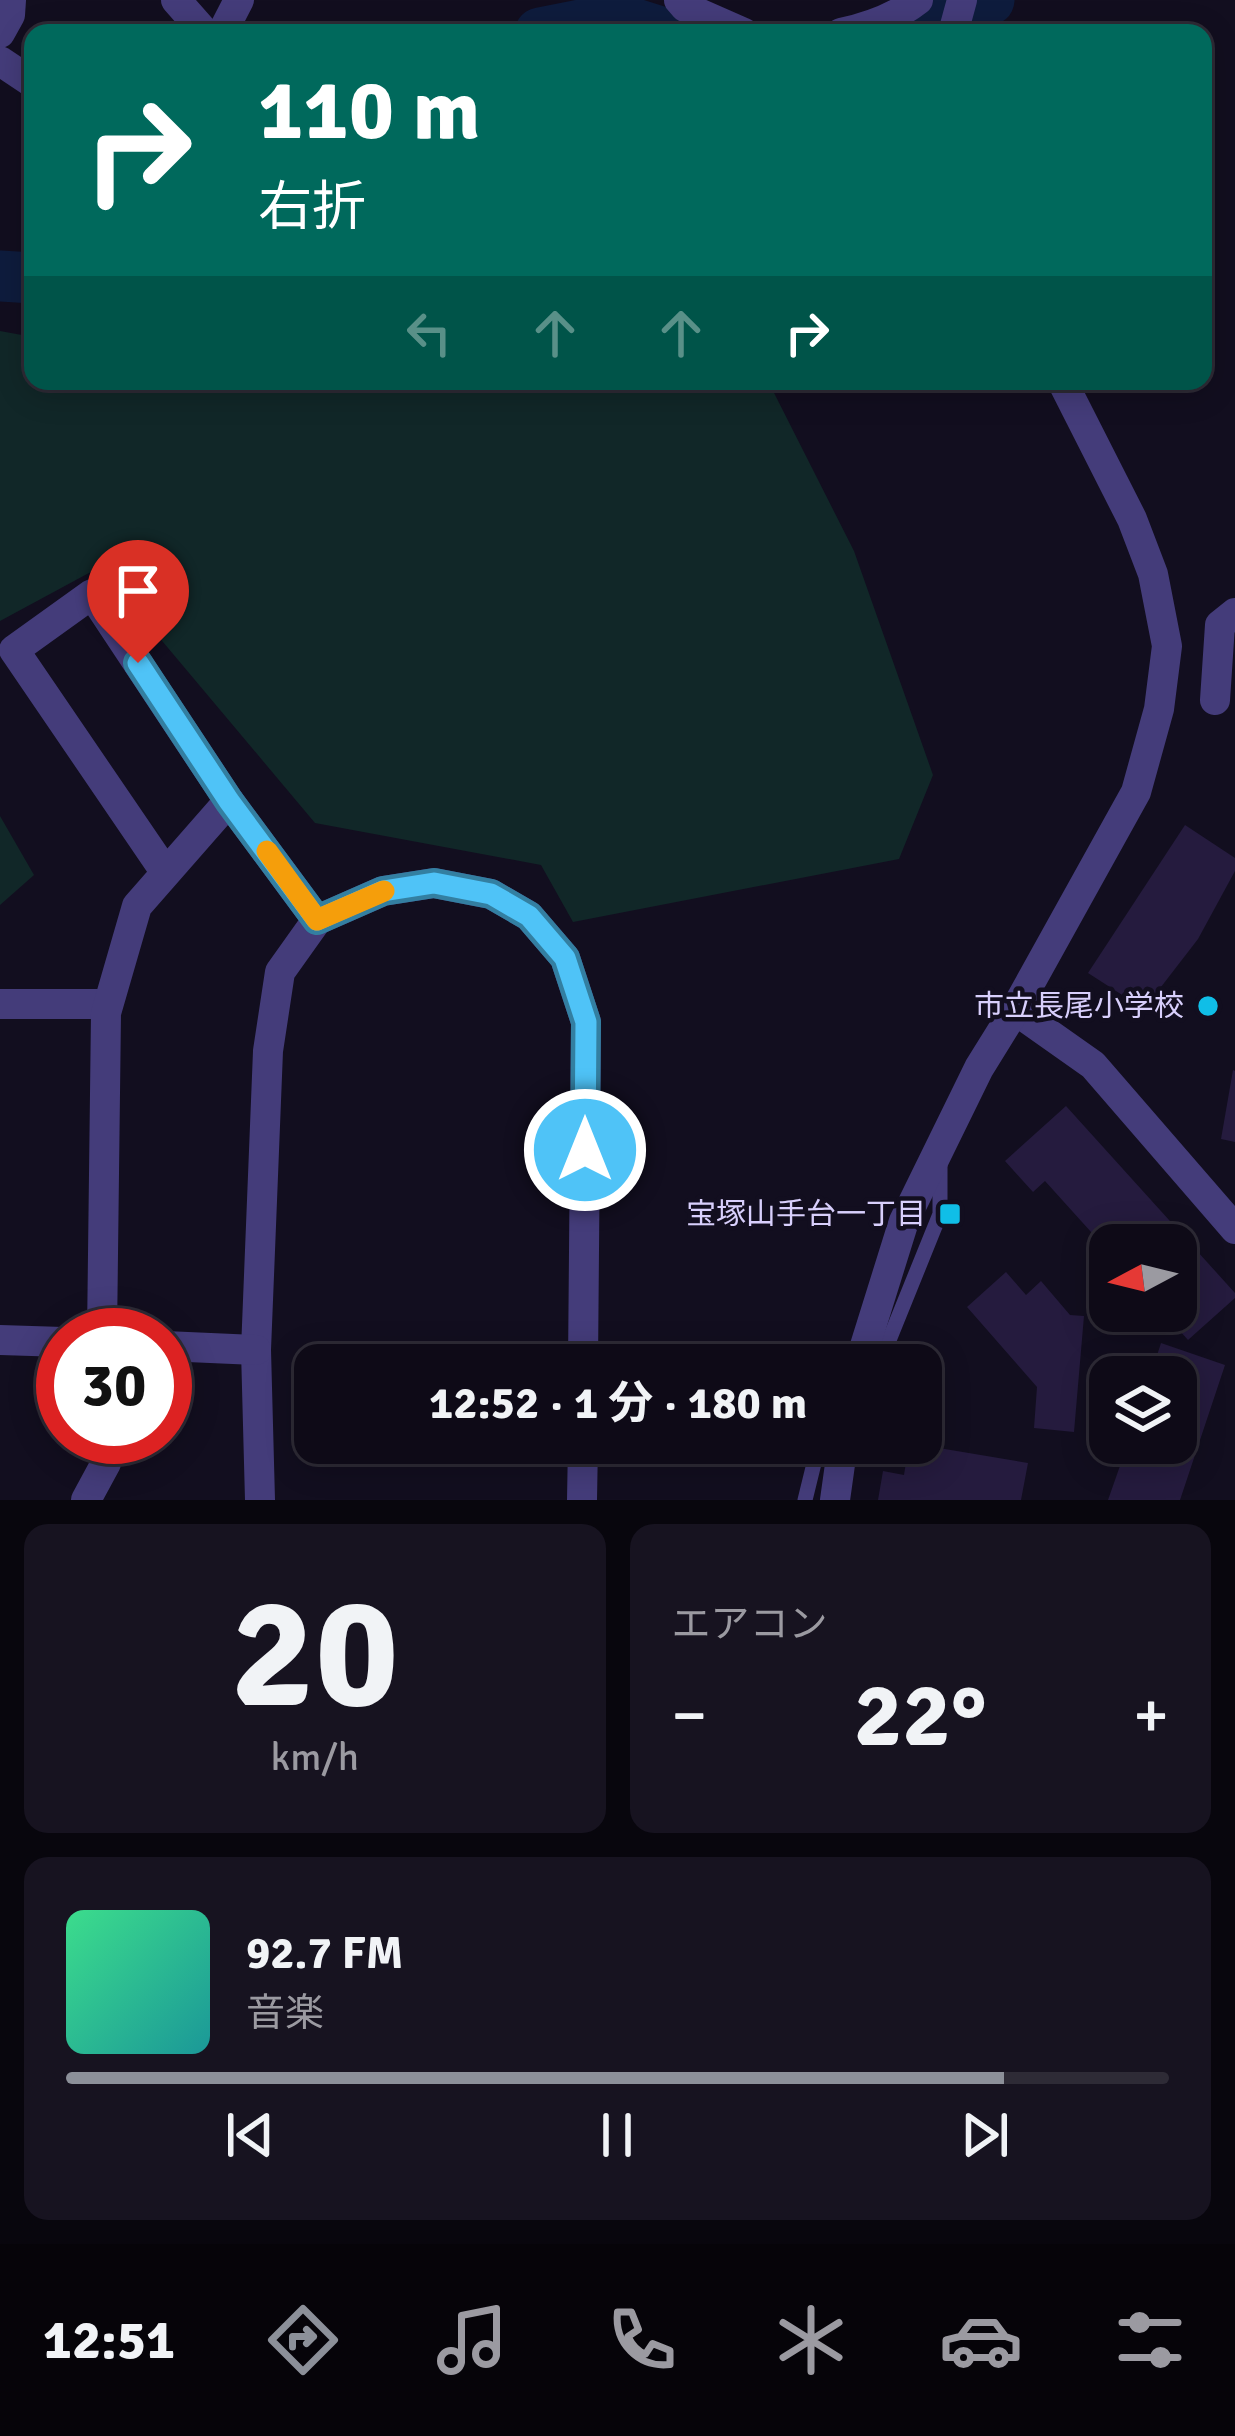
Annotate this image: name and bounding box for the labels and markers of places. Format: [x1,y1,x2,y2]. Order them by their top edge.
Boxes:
pin [87,540,189,663]
place label: 市立長尾小学校 [974,988,1184,1025]
marker: 市立長尾小学校 [1195,993,1221,1019]
place label: 宝塚山手台一丁目 [686,1196,926,1233]
marker: 宝塚山手台一丁目 [937,1201,963,1227]

